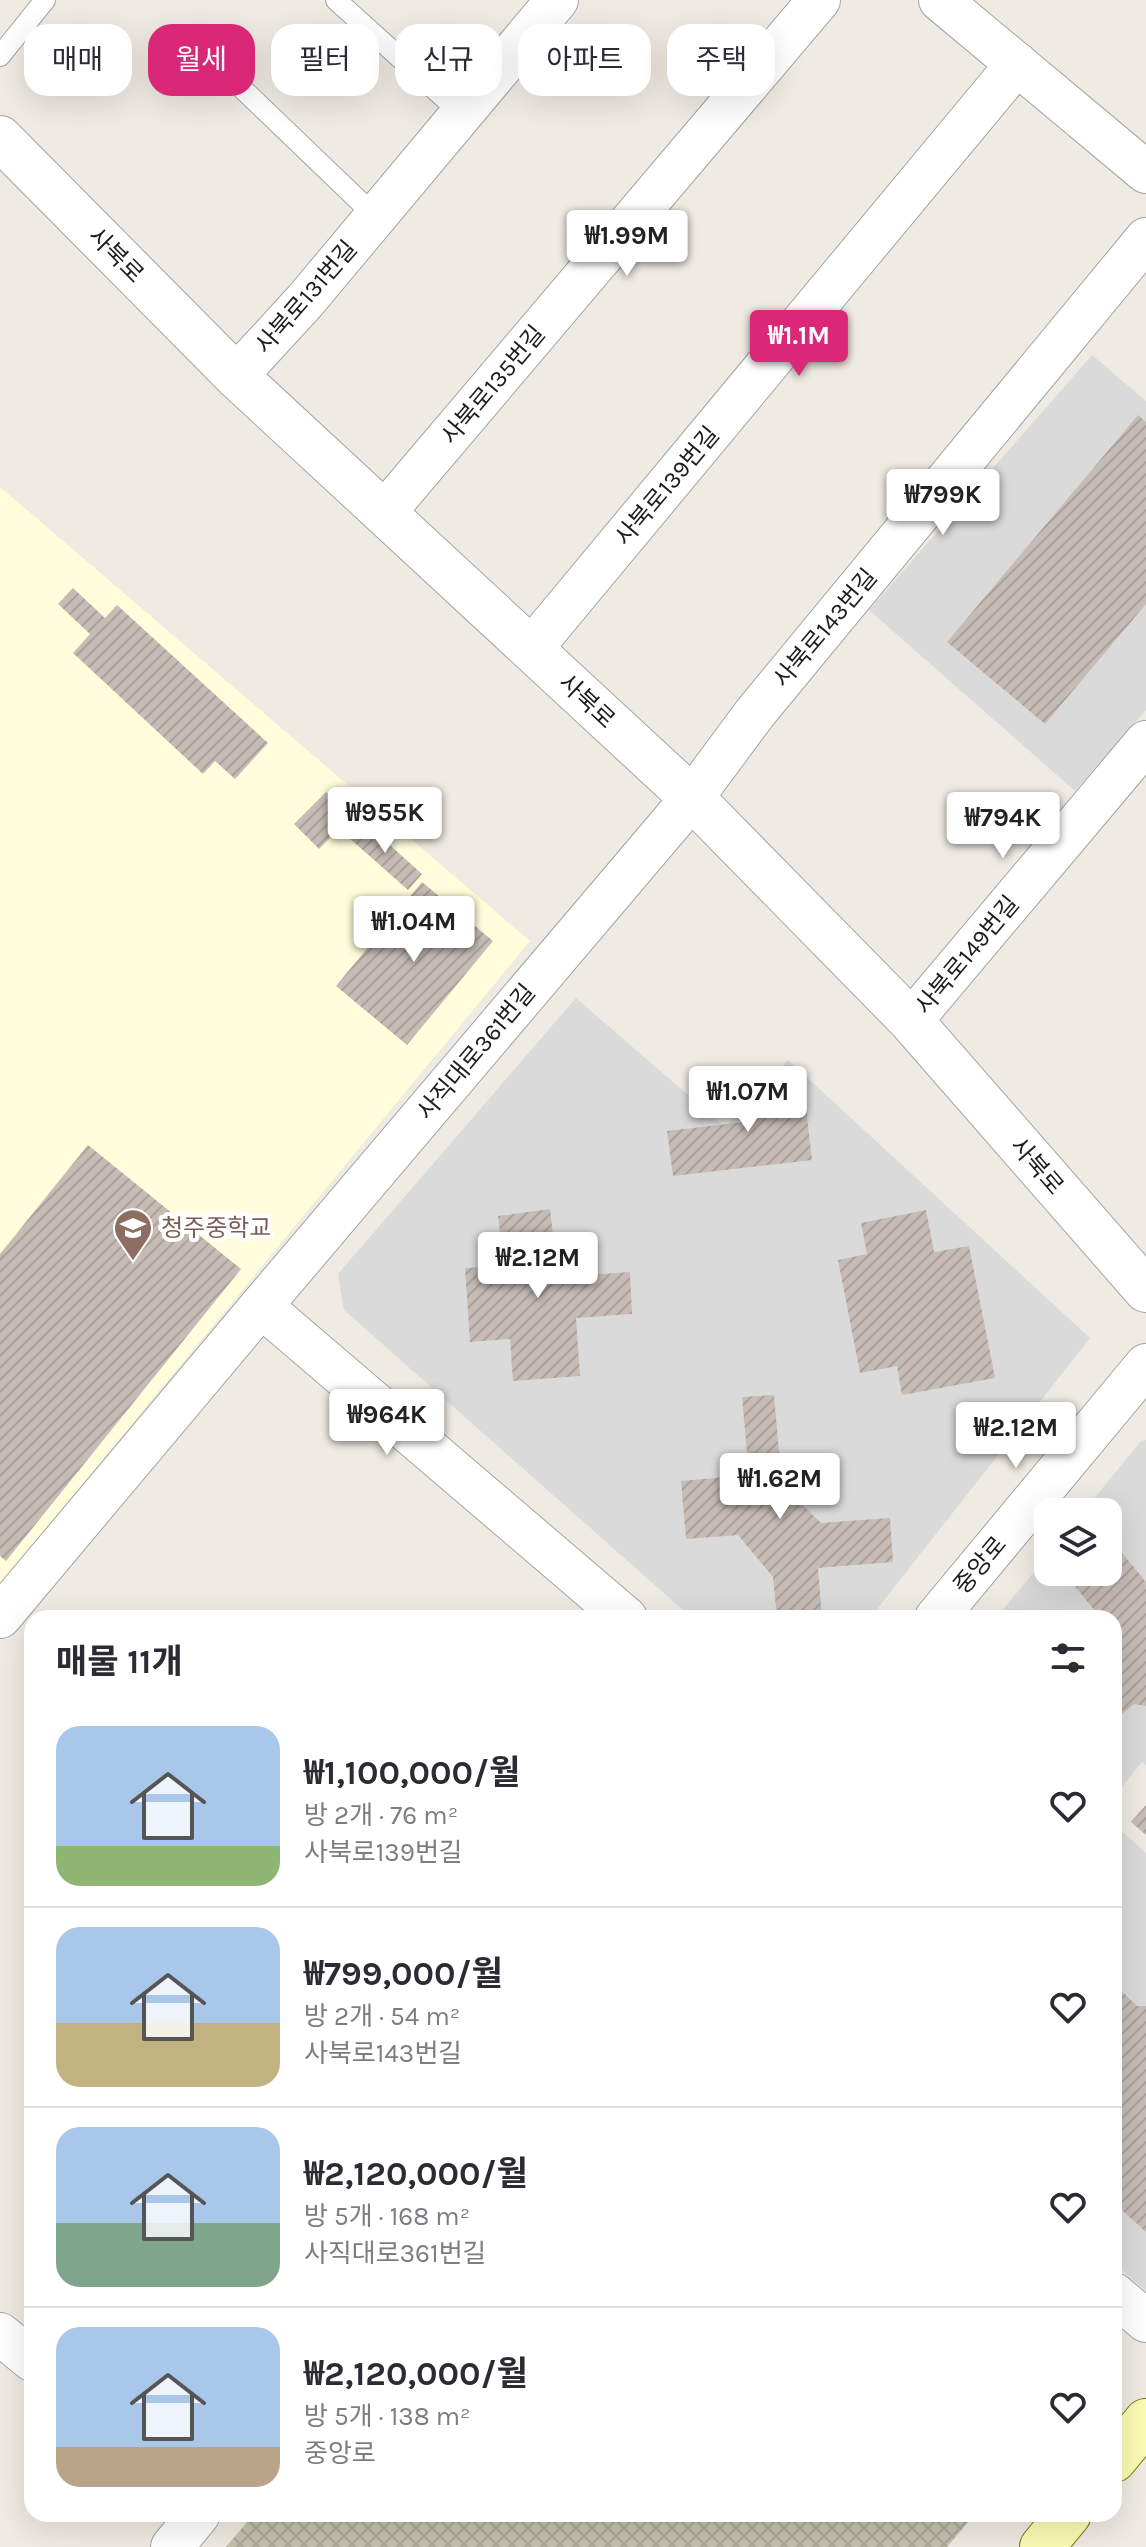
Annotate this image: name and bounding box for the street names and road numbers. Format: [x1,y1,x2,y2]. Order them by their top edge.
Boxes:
street label: 사북로 [83,222,149,288]
street label: 사북로131번길 [249,235,363,359]
street label: 사북로135번길 [435,320,551,450]
street label: 사북로139번길 [609,421,725,551]
street label: 사북로143번길 [767,563,883,693]
street label: 사북로 [553,668,621,734]
street label: 사북로149번길 [909,890,1025,1020]
street label: 사직대로361번길 [411,979,541,1125]
street label: 사북로 [1005,1132,1069,1200]
street label: 중앙로 [948,1531,1012,1599]

